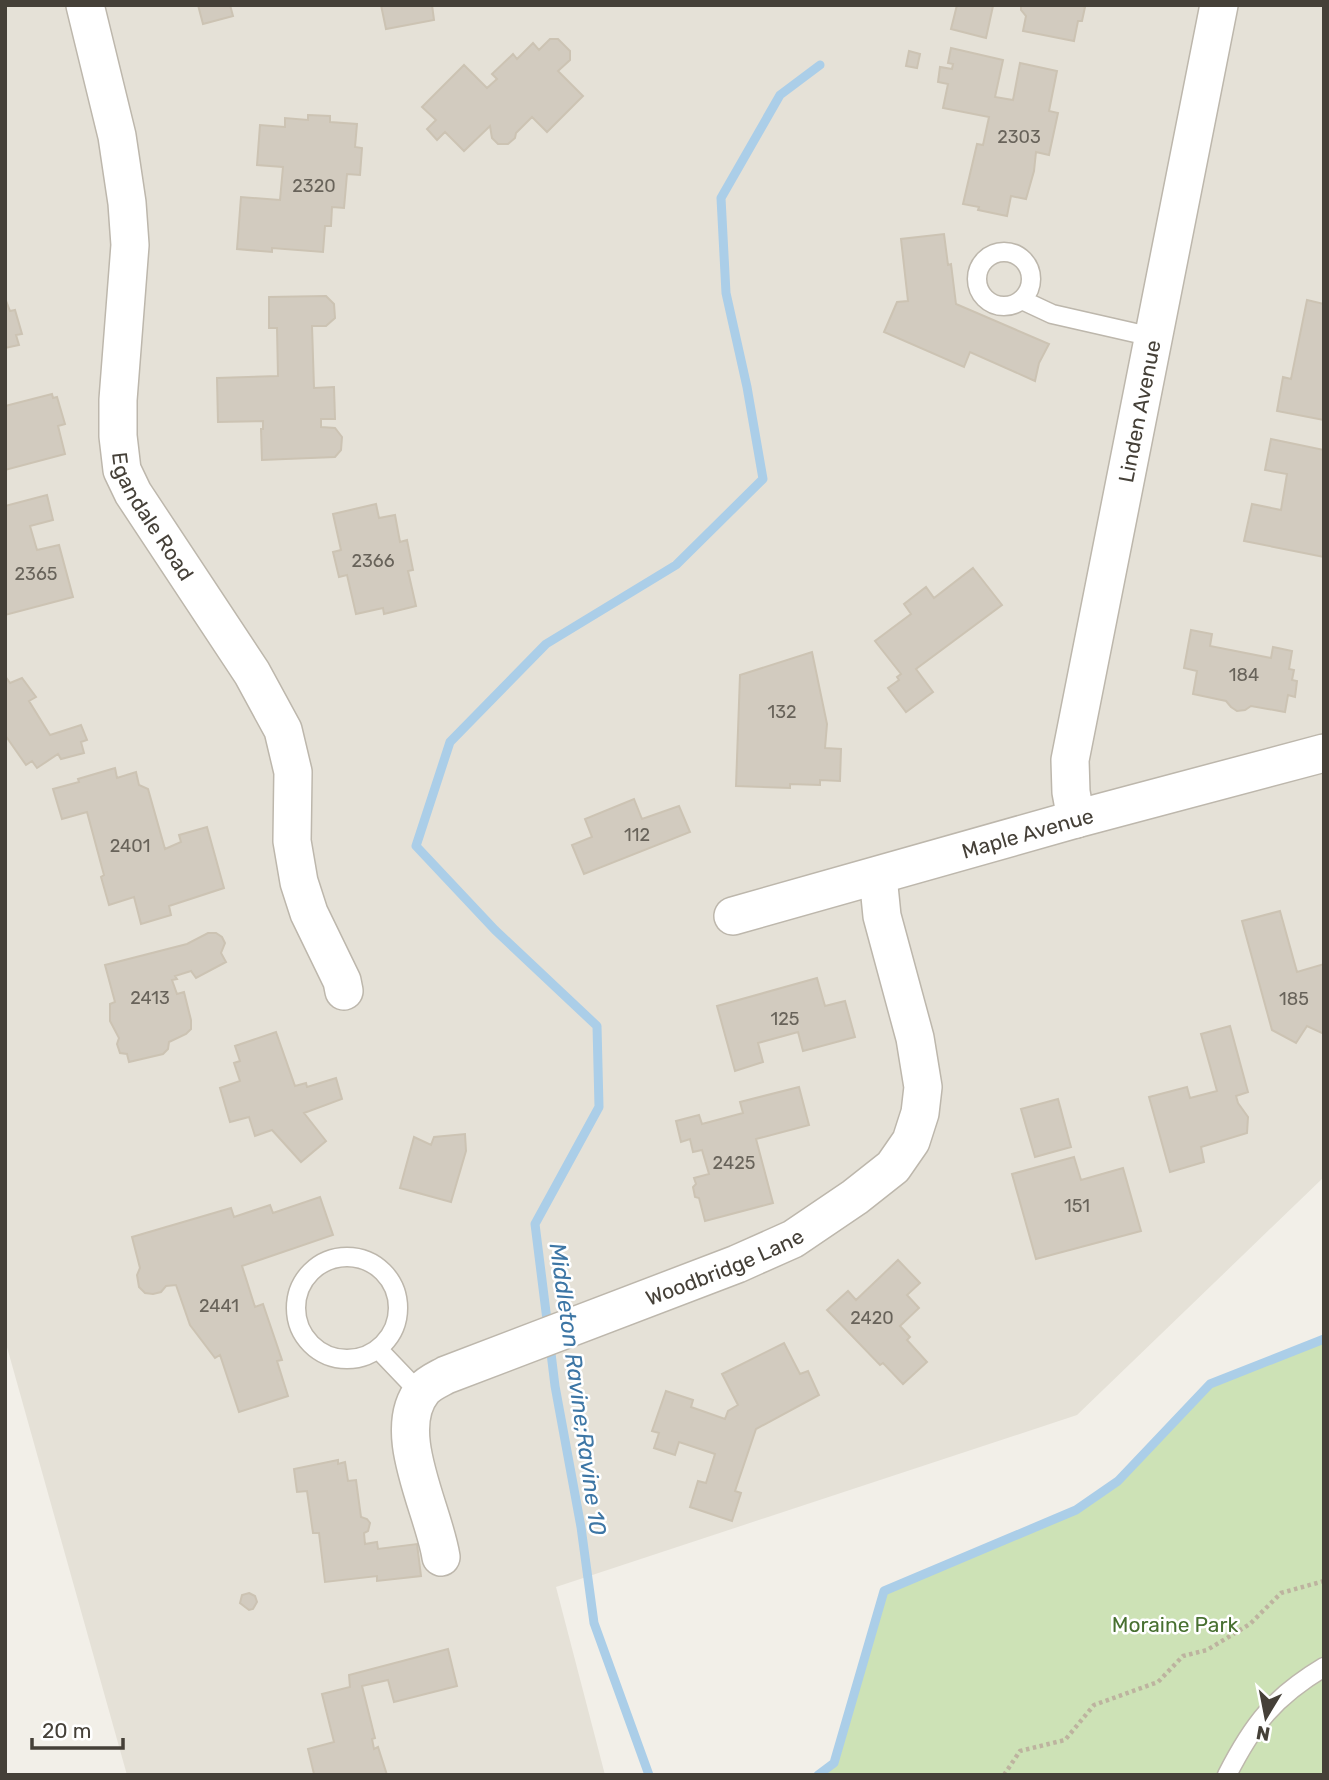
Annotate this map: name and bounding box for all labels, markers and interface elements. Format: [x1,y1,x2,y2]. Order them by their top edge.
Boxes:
house number: 2303 [997,126,1041,148]
house number: 2320 [292,175,336,197]
street label: Linden Avenue [1113,338,1165,485]
street label: Egandale Road [107,451,200,585]
house number: 2366 [351,550,395,572]
house number: 2365 [15,563,57,585]
house number: 184 [1229,664,1259,686]
house number: 132 [767,701,797,723]
street label: Maple Avenue [959,802,1096,863]
house number: 112 [624,824,650,846]
house number: 2401 [110,835,150,857]
house number: 2413 [130,987,170,1009]
house number: 185 [1279,988,1309,1010]
house number: 125 [771,1008,799,1030]
house number: 2425 [713,1152,755,1174]
house number: 151 [1064,1195,1090,1217]
street label: Woodbridge Lane [642,1223,808,1310]
water label: Middleton Ravine;Ravine 10 [544,1241,612,1537]
house number: 2441 [199,1295,239,1317]
house number: 2420 [850,1307,894,1329]
park label: Moraine Park [1112,1612,1238,1637]
north arrow [1231,1682,1301,1752]
scale bar [32,1706,122,1750]
text: 20 m [42,1718,91,1743]
text: N [1254,1721,1272,1746]

